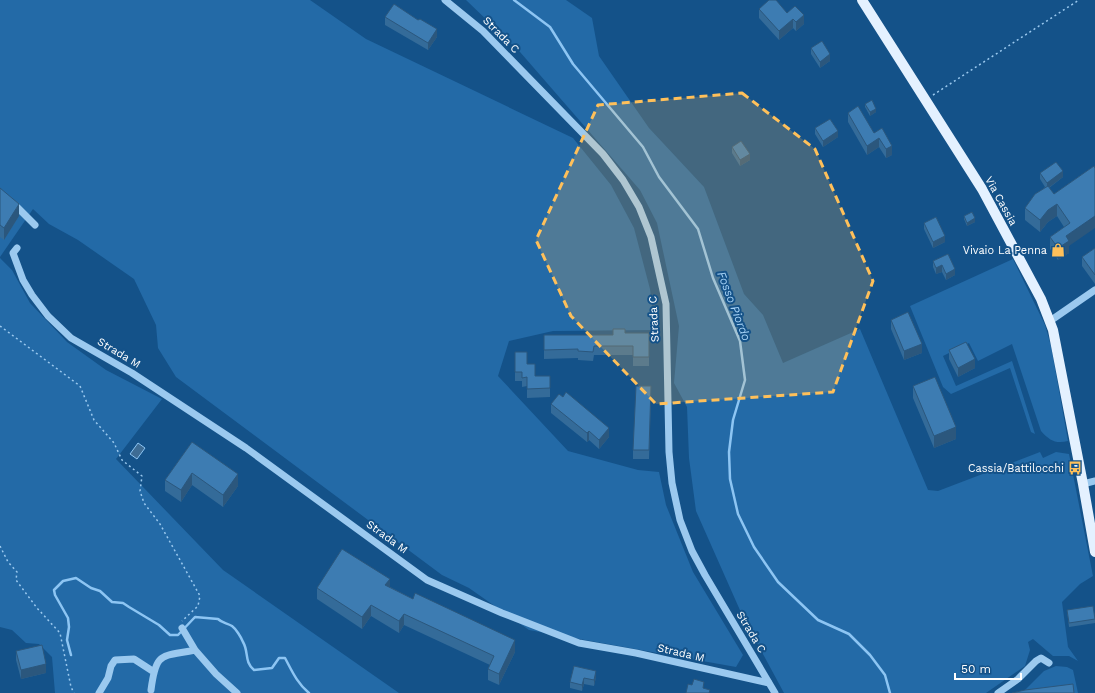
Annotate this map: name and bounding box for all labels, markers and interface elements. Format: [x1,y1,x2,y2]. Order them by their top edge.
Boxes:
street label: Strada C [480,14,522,56]
street label: Via Cassia [982,174,1020,228]
shop icon: Vivaio La Penna [1050,242,1066,258]
place label: Vivaio La Penna [963,244,1047,257]
water label: Fosso Piordo [714,269,754,343]
street label: Strada C [646,295,662,343]
street label: Strada M [95,335,143,371]
bus stop icon: Cassia/Battilocchi [1067,460,1083,476]
place label: Cassia/Battilocchi [968,462,1064,475]
street label: Strada M [364,518,410,556]
street label: Strada C [733,609,769,656]
street label: Strada M [656,641,706,665]
scale bar [955,655,1021,681]
text: 50 m [961,662,991,676]

